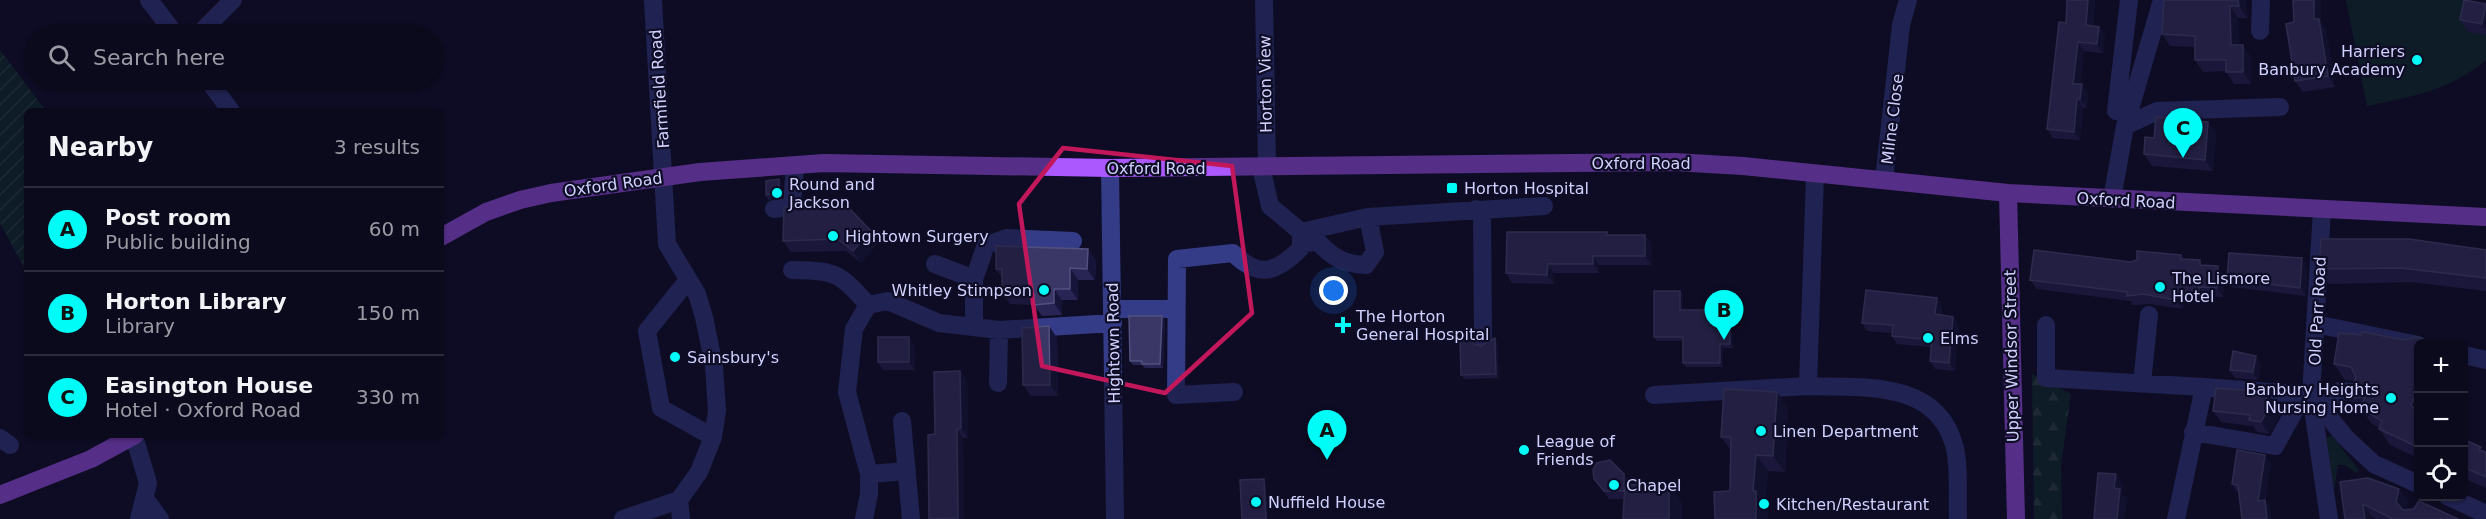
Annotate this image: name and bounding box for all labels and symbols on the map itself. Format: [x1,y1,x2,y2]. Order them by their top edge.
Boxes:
street label: Farmfield Road [646,29,673,149]
street label: Horton View [1255,35,1276,133]
place label: Harriers Banbury Academy [2258,42,2405,79]
marker: Harriers Banbury Academy [2410,53,2424,67]
street label: Milne Close [1878,73,1907,166]
pin: C [2164,108,2202,158]
street label: Oxford Road [1591,154,1691,173]
street label: Oxford Road [1106,159,1206,178]
street label: Oxford Road [563,168,663,201]
place label: Round and Jackson [788,175,875,212]
place label: Horton Hospital [1464,179,1589,198]
marker: Horton Hospital [1445,181,1459,195]
marker: Round and Jackson [770,186,784,200]
street label: Oxford Road [2076,188,2176,213]
place label: Hightown Surgery [845,227,989,246]
marker: Hightown Surgery [826,229,840,243]
street label: Old Parr Road [2305,256,2330,366]
place label: The Lismore Hotel [2171,269,2270,306]
street label: Upper Windsor Street [2000,270,2023,442]
your location [1319,276,1348,305]
marker: The Lismore Hotel [2153,280,2167,294]
place label: Whitley Stimpson [892,281,1032,300]
street label: Hightown Road [1103,282,1124,404]
marker: Whitley Stimpson [1037,283,1051,297]
pin: B [1704,290,1744,340]
place label: The Horton General Hospital [1355,307,1489,344]
marker: The Horton General Hospital [1334,316,1352,334]
place label: Elms [1940,329,1978,348]
marker: Elms [1921,331,1935,345]
place label: Sainsbury's [687,348,779,367]
marker: Sainsbury's [668,350,682,364]
place label: Banbury Heights Nursing Home [2245,380,2379,417]
marker: Banbury Heights Nursing Home [2384,391,2398,405]
pin: A [1308,410,1346,460]
place label: Linen Department [1773,422,1918,441]
marker: Linen Department [1754,424,1768,438]
place label: League of Friends [1536,432,1615,469]
marker: League of Friends [1517,443,1531,457]
place label: Chapel [1626,476,1682,495]
marker: Chapel [1607,478,1621,492]
place label: Nuffield House [1268,493,1385,512]
marker: Nuffield House [1249,495,1263,509]
place label: Kitchen/Restaurant [1776,495,1929,514]
marker: Kitchen/Restaurant [1757,497,1771,511]

